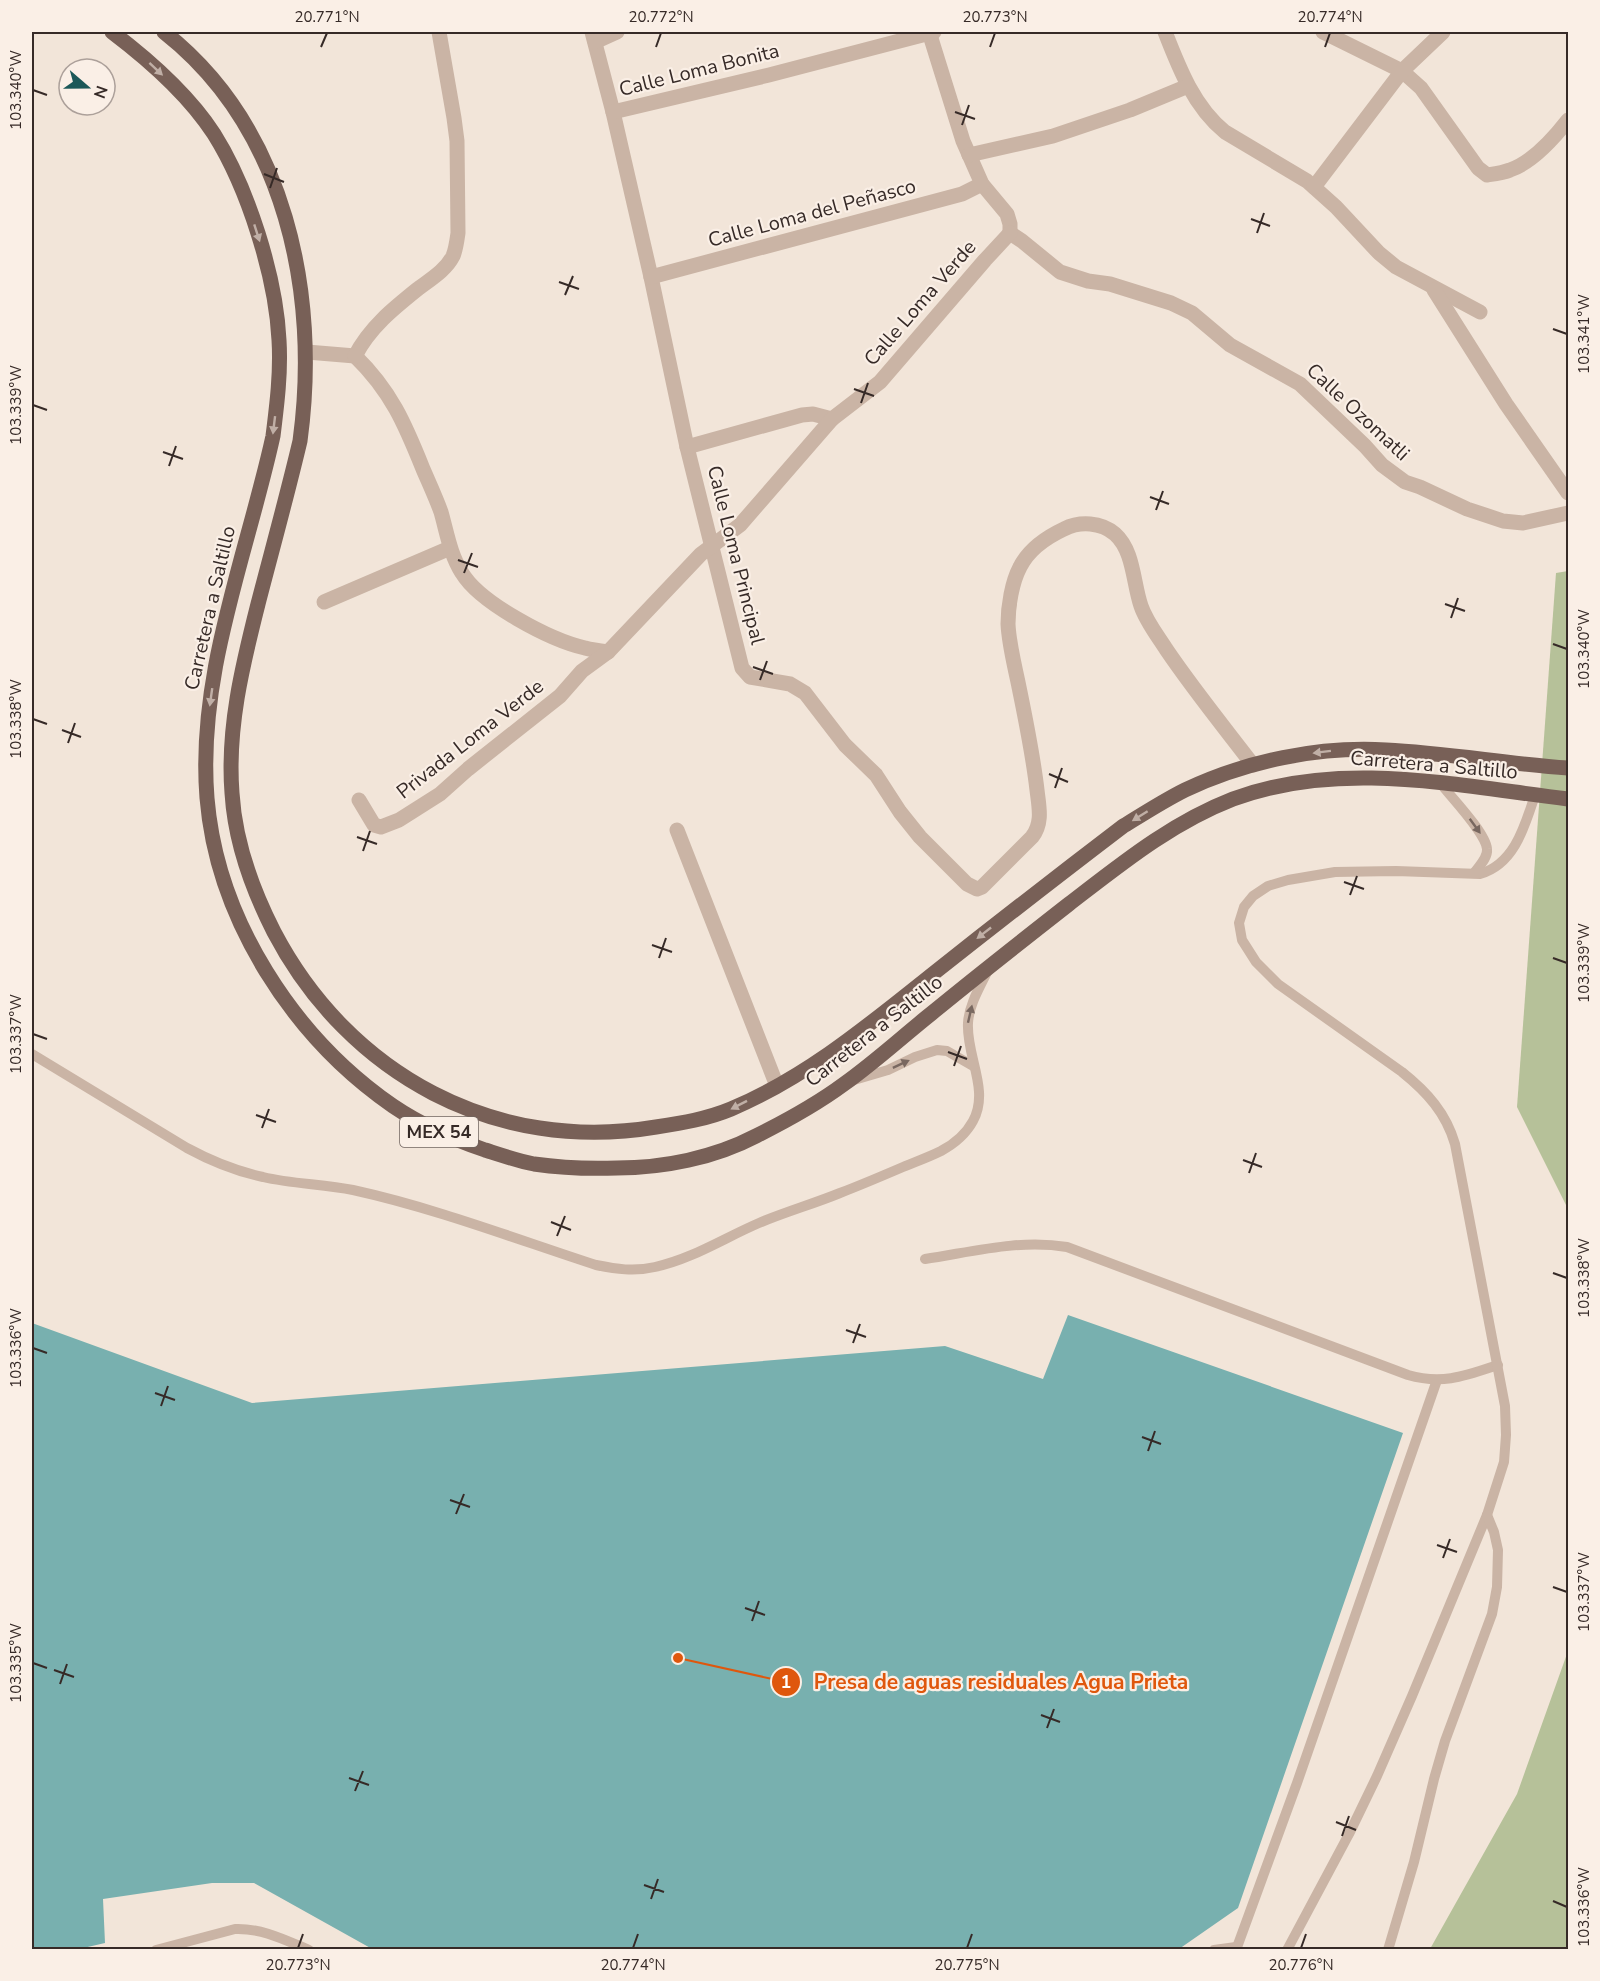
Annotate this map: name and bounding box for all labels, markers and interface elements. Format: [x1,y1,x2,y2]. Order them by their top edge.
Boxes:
text: 20.771°N [294,7,360,27]
text: 20.772°N [628,7,694,27]
text: 20.773°N [962,7,1028,27]
text: 20.774°N [1297,7,1363,27]
street label: Calle Loma Bonita [616,37,782,103]
text: 103.340°W [6,50,26,130]
north arrow [57,57,117,117]
one-way arrow [149,62,164,76]
text: N [88,82,113,101]
street label: Calle Loma del Peñasco [705,172,919,254]
one-way arrow [253,224,262,242]
street label: Calle Loma Verde [858,234,982,372]
text: 103.341°W [1574,294,1594,374]
street label: Calle Ozomatli [1301,357,1415,467]
text: 103.339°W [6,365,26,445]
one-way arrow [270,416,279,435]
street label: Calle Loma Principal [701,463,771,647]
street label: Carretera a Saltillo [178,523,242,693]
text: 103.340°W [1574,609,1594,689]
street label: Privada Loma Verde [391,673,549,805]
text: 103.338°W [6,679,26,759]
one-way arrow [207,687,216,706]
street label: Carretera a Saltillo [1349,744,1519,786]
one-way arrow [1313,748,1332,757]
one-way arrow [1131,810,1148,821]
one-way arrow [1469,818,1480,834]
text: 103.339°W [1574,923,1594,1003]
one-way arrow [976,927,992,940]
street label: Carretera a Saltillo [800,969,948,1093]
text: 103.337°W [6,994,26,1074]
one-way arrow [966,1005,976,1023]
one-way arrow [893,1059,910,1068]
one-way arrow [731,1100,748,1110]
road number: MEX 54 [400,1117,478,1147]
text: 103.338°W [1574,1238,1594,1318]
text: 103.336°W [6,1308,26,1388]
text: 103.337°W [1574,1552,1594,1632]
text: 103.335°W [6,1623,26,1703]
callout: Presa de aguas residuales Agua Prieta [771,1663,1200,1702]
text: Presa de aguas residuales Agua Prieta [814,1668,1188,1696]
text: 1 [781,1670,791,1694]
text: 103.336°W [1574,1867,1594,1947]
text: 20.773°N [265,1955,331,1975]
text: 20.774°N [600,1955,666,1975]
text: 20.775°N [934,1955,1000,1975]
text: 20.776°N [1268,1955,1334,1975]

